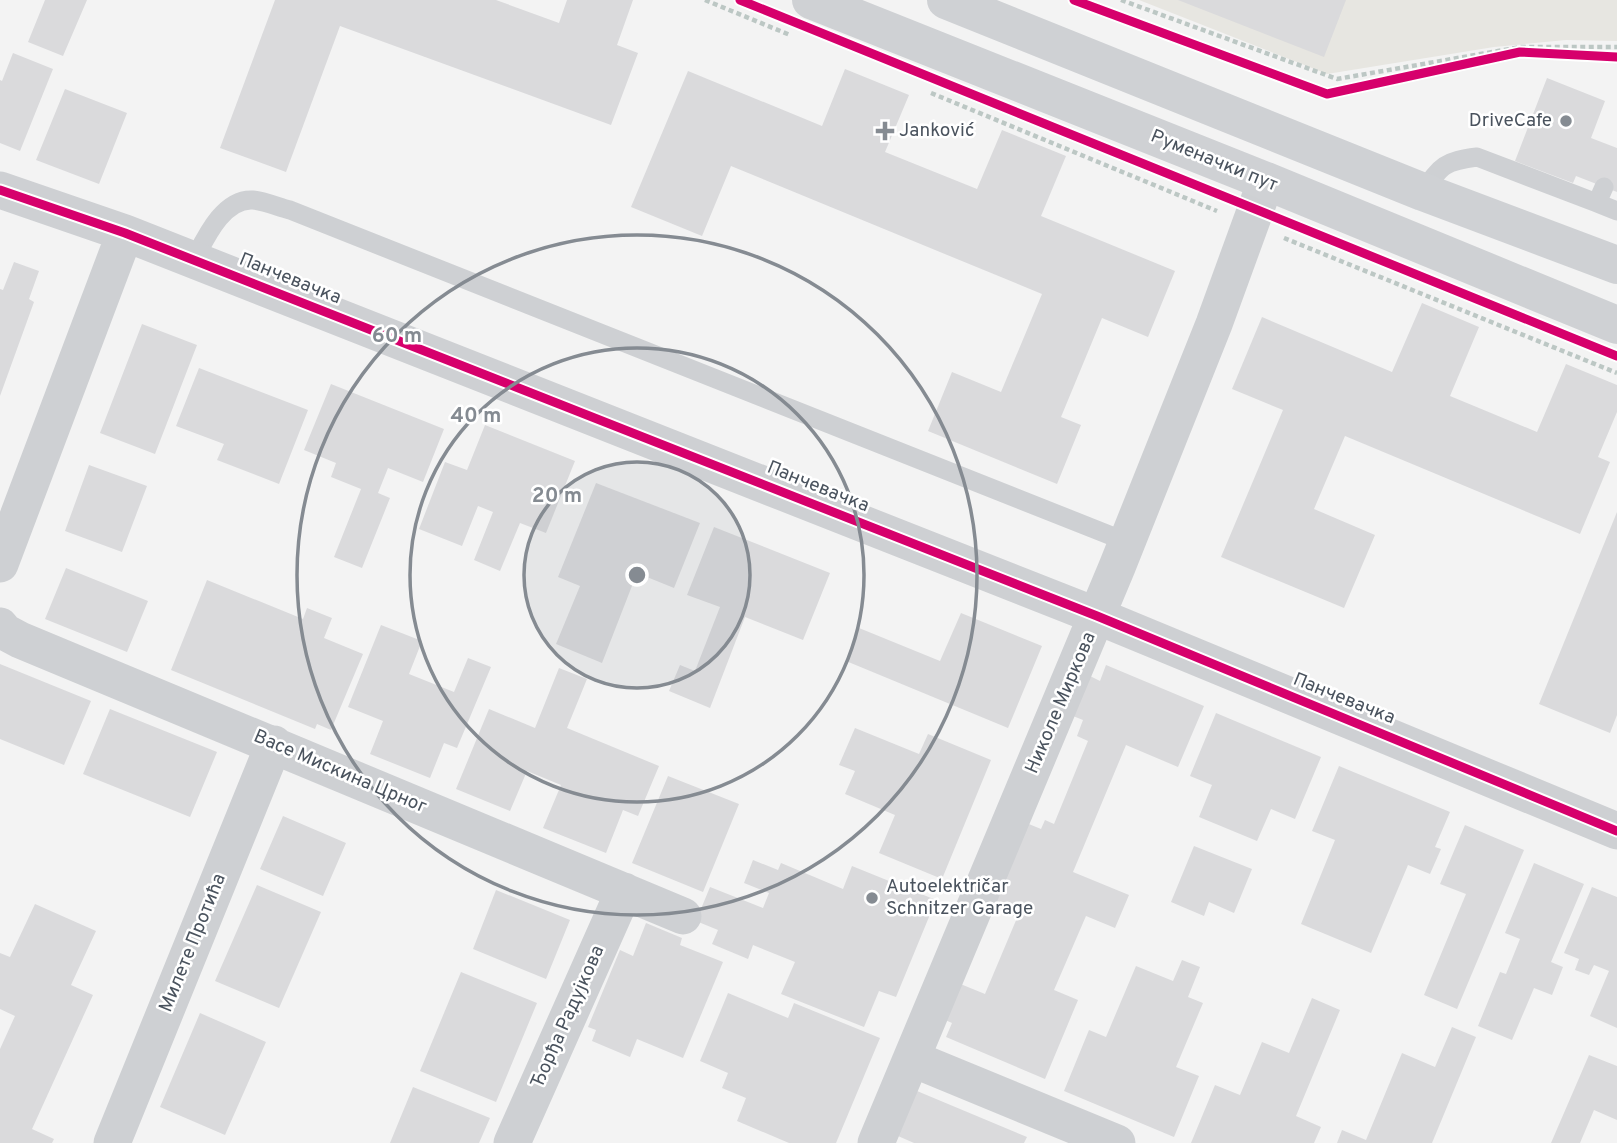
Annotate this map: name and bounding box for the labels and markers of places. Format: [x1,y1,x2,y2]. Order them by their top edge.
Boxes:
place label: DriveCafe [1469,109,1552,133]
marker: DriveCafe [1558,113,1574,129]
place label: Janković [899,119,974,143]
marker: Janković [877,123,893,139]
centre of rings [625,563,649,587]
place label: Autoelektričar Schnitzer Garage [886,875,1033,921]
marker: Autoelektričar Schnitzer Garage [864,890,880,906]

